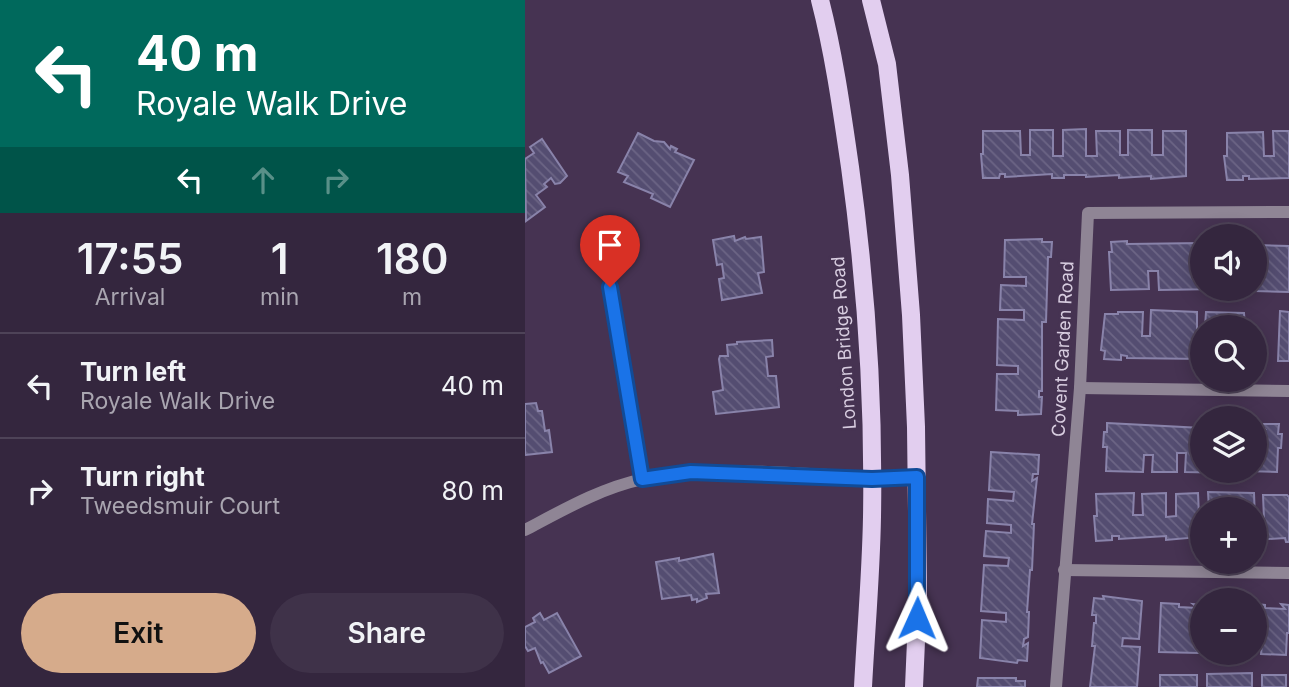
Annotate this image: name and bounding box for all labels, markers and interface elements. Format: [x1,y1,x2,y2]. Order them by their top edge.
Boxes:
text: 40 m [136,24,259,83]
icon: left [21,28,112,119]
text: Royale Walk Drive [136,84,407,123]
icon: left [171,161,209,199]
icon: ahead [244,161,282,199]
icon: right [317,161,355,199]
pin [580,215,640,287]
map controls [1190,224,1267,665]
button: sound [1190,224,1267,301]
icon: arrive [591,226,629,264]
text: 17:55 [77,233,183,284]
text: 1 [271,233,289,284]
text: 180 [376,233,448,284]
street label: London Bridge Road [827,256,860,430]
street label: Covent Garden Road [1047,260,1078,437]
text: Arrival [95,283,165,311]
text: min [260,283,299,311]
text: m [402,283,422,311]
button: search [1190,315,1267,392]
text: Turn left [80,356,186,387]
icon: left [21,367,59,405]
text: 40 m [441,370,504,401]
text: Royale Walk Drive [80,387,275,415]
button: layers [1190,406,1267,483]
text: Turn right [80,461,205,492]
icon: right [21,472,59,510]
text: 80 m [441,475,504,506]
text: Tweedsmuir Court [80,492,280,520]
button: + [1190,497,1267,574]
position arrow [880,581,954,655]
button: − [1190,588,1267,665]
button: Exit [21,593,256,673]
button: Share [270,593,504,673]

